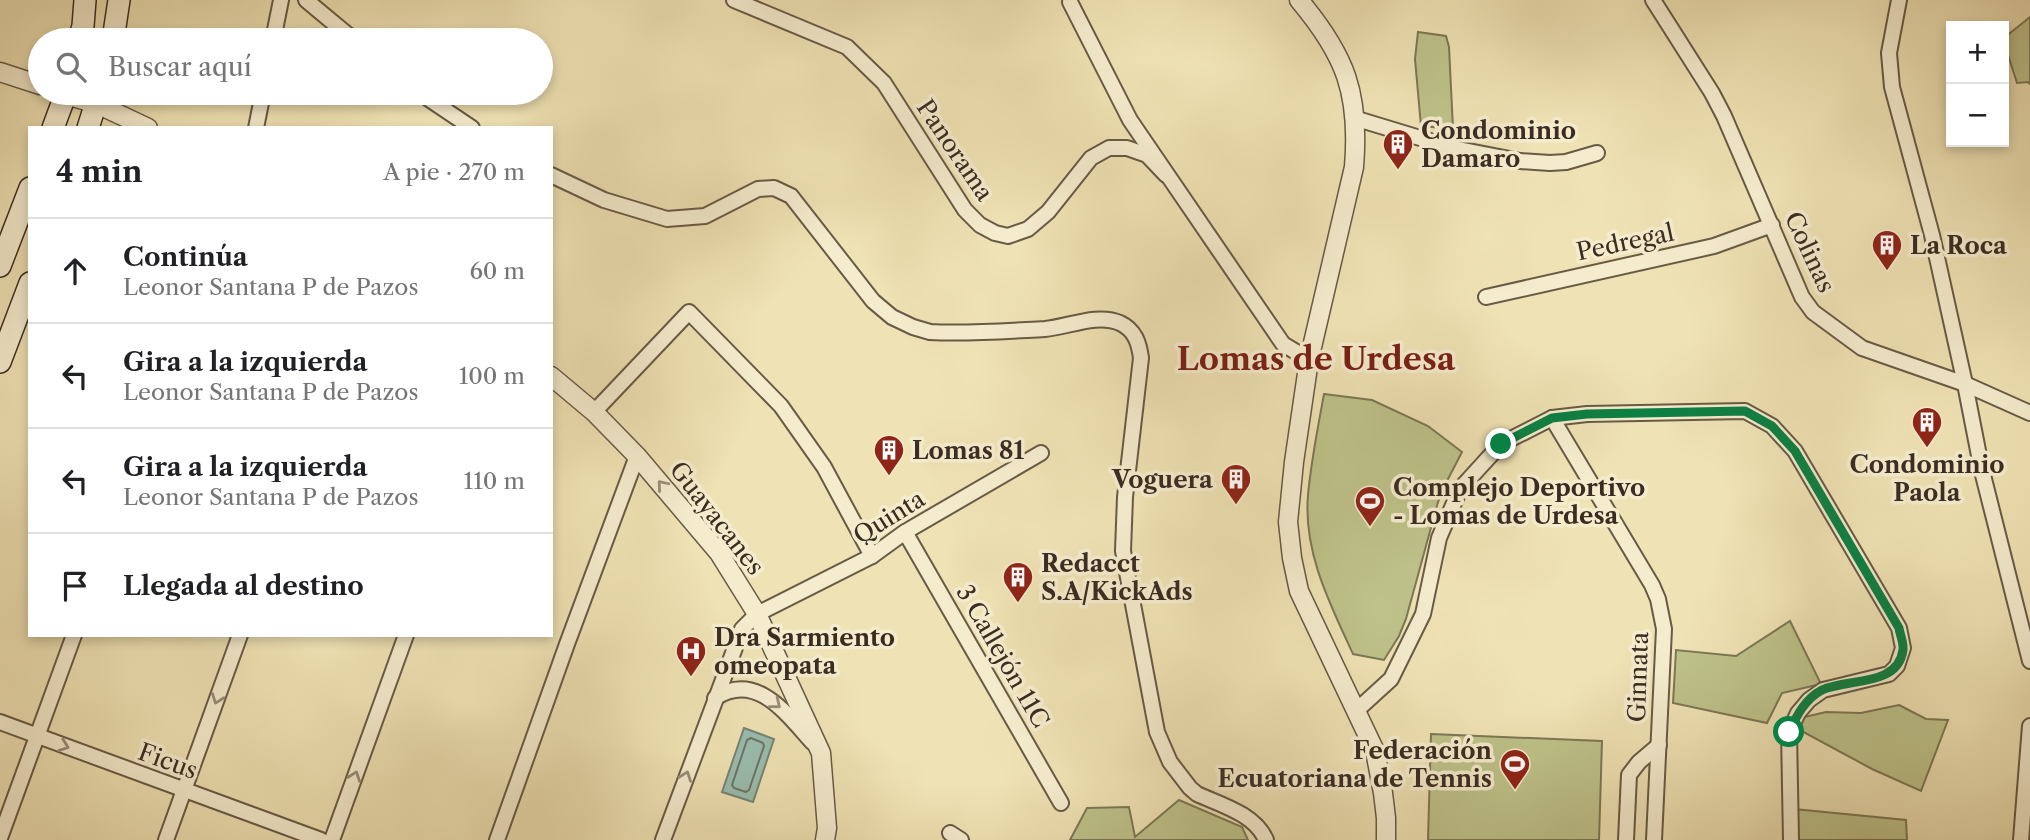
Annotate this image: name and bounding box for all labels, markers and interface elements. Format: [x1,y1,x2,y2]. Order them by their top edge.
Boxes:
map controls [1946,21,2009,147]
button: + [1946,21,2009,84]
search box [28,28,553,105]
icon: search [52,48,90,86]
text: Buscar aquí [108,51,252,83]
button: − [1946,84,2009,147]
street label: Panorama [911,94,1000,206]
place label: Condominio Damaro [1421,116,1576,173]
building icon: Condominio Damaro [1381,127,1415,171]
text: 4 min [56,153,142,190]
text: A pie · 270 m [383,158,525,186]
street label: Colinas [1779,207,1841,297]
street label: Pedregal [1574,218,1676,266]
building icon: La Roca [1870,228,1904,272]
place label: La Roca [1910,231,2008,260]
text: Continúa [123,241,248,273]
icon: ahead [56,252,94,290]
text: 60 m [469,257,525,285]
text: Leonor Santana P de Pazos [123,273,418,301]
district label: Lomas de Urdesa [1177,339,1456,378]
text: Gira a la izquierda [123,346,368,378]
icon: left [56,357,94,395]
text: 100 m [459,362,525,390]
text: Leonor Santana P de Pazos [123,378,418,406]
building icon: Condominio Paola [1910,405,1944,449]
route end [1485,428,1516,459]
building icon: Lomas 81 [872,433,906,477]
place label: Lomas 81 [912,436,1025,465]
place label: Condominio Paola [1849,450,2005,507]
text: Gira a la izquierda [123,451,368,483]
street label: Guayacanes [664,456,770,580]
icon: left [56,462,94,500]
building icon: Voguera [1219,462,1253,506]
place label: Voguera [1111,465,1214,494]
text: 110 m [464,467,525,495]
place label: Complejo Deportivo - Lomas de Urdesa [1393,473,1645,530]
one-way arrow [658,481,670,494]
text: Leonor Santana P de Pazos [123,483,418,511]
street label: Quinta [848,484,930,550]
sports icon: Complejo Deportivo - Lomas de Urdesa [1353,484,1387,528]
place label: Redacct S.A/KickAds [1041,549,1193,606]
building icon: Redacct S.A/KickAds [1001,560,1035,604]
icon: arrive [56,567,94,605]
text: Llegada al destino [123,570,364,602]
street label: 3 Callejón 11C [950,579,1056,733]
place label: Dra Sarmiento omeopata [714,623,895,680]
street label: Ginnata [1622,631,1654,723]
hospital icon: Dra Sarmiento omeopata [674,634,708,678]
one-way arrow [211,693,225,705]
one-way arrow [768,696,780,709]
route start [1773,716,1804,747]
place label: Federación Ecuatoriana de Tennis [1217,736,1493,793]
street label: Ficus [135,737,201,785]
one-way arrow [57,738,69,752]
sports icon: Federación Ecuatoriana de Tennis [1498,747,1532,791]
one-way arrow [347,770,361,782]
one-way arrow [678,770,692,782]

